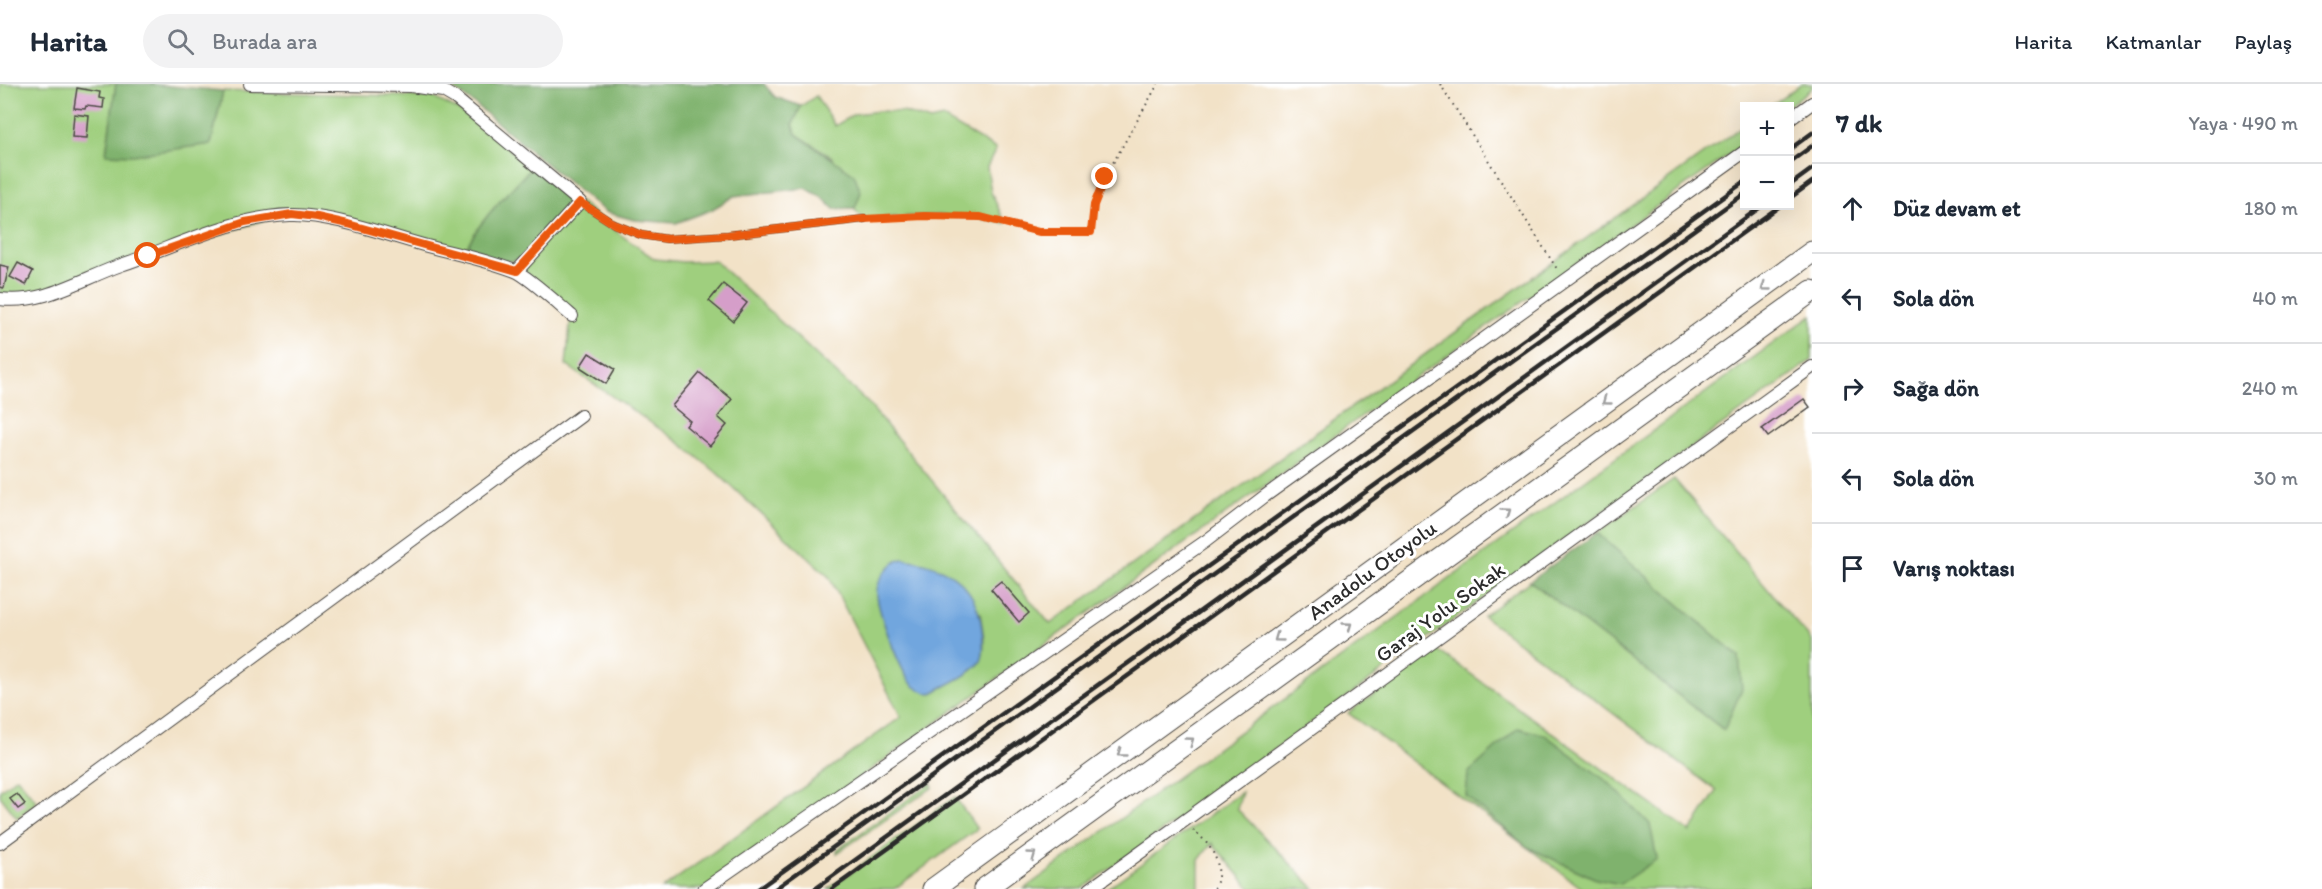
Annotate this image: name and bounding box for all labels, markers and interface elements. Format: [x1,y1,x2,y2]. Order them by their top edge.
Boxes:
search box [143,14,563,68]
text: Harita [30,24,107,58]
icon: search [164,25,197,58]
text: Burada ara [212,28,317,55]
text: Harita [2014,29,2072,54]
text: Katmanlar [2105,29,2201,54]
text: Paylaş [2234,29,2292,54]
map controls [1740,102,1794,210]
button: + [1740,102,1794,156]
text: 7 dk [1836,107,1882,139]
text: Yaya · 490 m [2189,111,2298,135]
button: − [1740,156,1794,210]
route end [1091,163,1117,189]
icon: ahead [1836,192,1869,225]
text: Düz devam et [1893,195,2020,222]
text: 180 m [2244,196,2298,220]
route start [134,242,160,268]
one-way arrow [1760,279,1771,290]
icon: left [1836,282,1869,315]
text: Sola dön [1893,285,1974,312]
text: 40 m [2252,286,2298,310]
icon: right [1836,372,1869,405]
text: Sağa dön [1893,375,1979,402]
text: 240 m [2242,376,2298,400]
one-way arrow [1602,394,1613,405]
icon: left [1836,462,1869,495]
text: Sola dön [1893,465,1974,492]
text: 30 m [2253,466,2298,490]
one-way arrow [1499,508,1510,519]
street label: Anadolu Otoyolu [1303,515,1441,625]
icon: arrive [1836,552,1869,585]
text: Varış noktası [1893,555,2015,582]
street label: Garaj Yolu Sokak [1370,557,1510,667]
one-way arrow [1341,622,1352,633]
one-way arrow [1274,631,1285,642]
one-way arrow [1183,737,1194,748]
one-way arrow [1116,745,1127,756]
one-way arrow [1025,851,1036,862]

